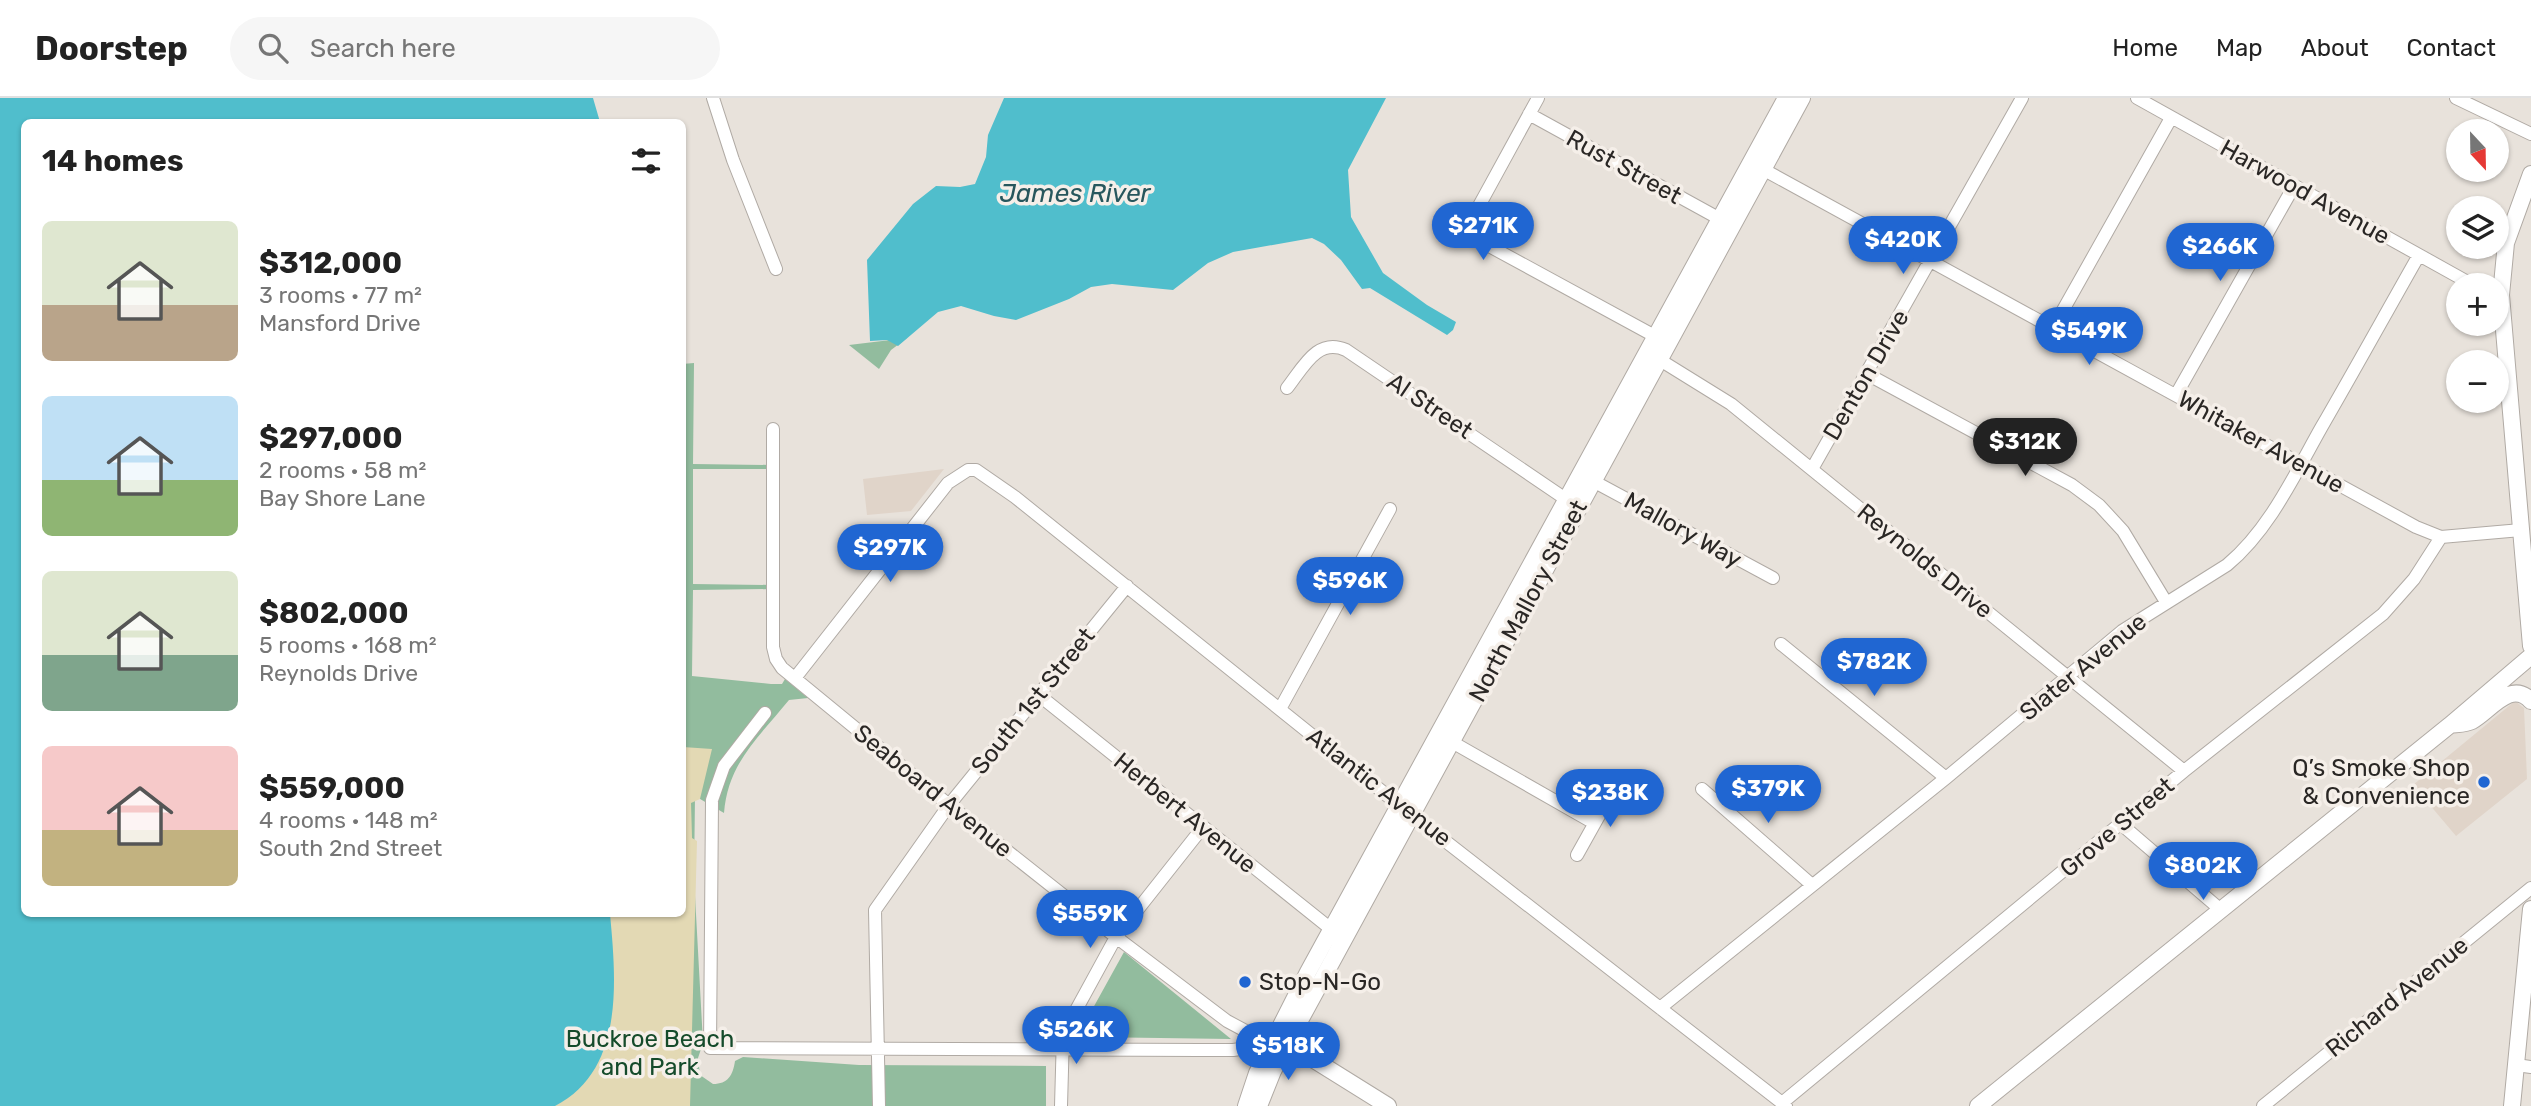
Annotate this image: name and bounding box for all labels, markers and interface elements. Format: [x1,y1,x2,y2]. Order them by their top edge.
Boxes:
search box [230,17,720,80]
text: Doorstep [35,29,188,68]
icon: search [254,29,292,67]
text: Search here [310,33,456,64]
text: Home [2112,34,2178,62]
text: Map [2216,34,2263,62]
text: About [2301,34,2369,62]
text: Contact [2407,34,2496,62]
north arrow [2446,119,2510,182]
map controls [2446,119,2509,413]
street label: Rust Street [1562,124,1686,210]
street label: Harwood Avenue [2215,134,2395,250]
icon: filters [627,142,665,180]
text: 14 homes [42,143,184,179]
water label: James River [1000,178,1151,209]
button: layers [2446,196,2509,259]
pin: $271K [1434,202,1532,262]
text: $271K [1448,211,1518,239]
pin: $420K [1854,216,1952,276]
pin: $266K [2171,223,2269,283]
text: $420K [1865,225,1941,253]
text: $266K [2182,232,2258,260]
text: $312,000 [259,245,402,281]
icon: home [98,249,182,333]
button: + [2446,273,2509,336]
text: 3 rooms · 77 m² [259,281,422,309]
street label: Denton Drive [1817,305,1915,445]
pin: $549K [2040,308,2138,367]
text: Mansford Drive [259,309,421,337]
text: $549K [2051,316,2127,344]
button: − [2446,350,2509,413]
street label: Al Street [1382,367,1478,445]
street label: Whitaker Avenue [2173,385,2349,499]
pin: $312K [1976,418,2074,478]
text: $297,000 [259,420,403,456]
icon: home [98,424,182,508]
text: $312K [1989,427,2061,455]
text: 2 rooms · 58 m² [259,456,426,484]
text: Bay Shore Lane [259,484,426,512]
street label: Mallory Way [1619,486,1747,574]
street label: North Mallory Street [1463,495,1593,707]
street label: Reynolds Drive [1852,498,1998,624]
pin: $297K [841,524,939,584]
text: $297K [853,533,927,561]
pin: $596K [1301,558,1399,617]
text: $596K [1312,566,1388,594]
text: $802,000 [259,595,409,631]
icon: home [98,599,182,683]
street label: Slater Avenue [2014,607,2152,727]
street label: South 1st Street [965,622,1101,780]
text: 5 rooms · 168 m² [259,631,437,659]
pin: $782K [1825,638,1923,698]
text: $782K [1837,647,1911,675]
text: Reynolds Drive [259,659,418,687]
street label: Seaboard Avenue [848,719,1018,863]
street label: Atlantic Avenue [1301,722,1457,852]
street label: Herbert Avenue [1108,747,1262,879]
place label: Q’s Smoke Shop & Convenience [2292,754,2470,810]
pin: $379K [1719,766,1817,825]
text: $559,000 [259,770,405,806]
pin: $238K [1561,770,1659,829]
street label: Grove Street [2054,771,2180,883]
icon: home [98,774,182,858]
text: $379K [1731,774,1805,802]
marker: Q’s Smoke Shop & Convenience [2476,774,2492,790]
text: $238K [1572,778,1648,806]
text: 4 rooms · 148 m² [259,806,438,834]
text: South 2nd Street [259,834,442,862]
pin: $802K [2154,842,2252,902]
text: $802K [2165,851,2241,879]
pin: $559K [1041,890,1139,950]
text: $559K [1052,899,1128,927]
street label: Richard Avenue [2320,931,2474,1063]
place label: Stop-N-Go [1259,968,1381,996]
marker: Stop-N-Go [1237,974,1253,990]
pin: $526K [1027,1006,1125,1066]
text: $526K [1038,1015,1114,1043]
pin: $518K [1239,1023,1337,1082]
park label: Buckroe Beach and Park [566,1025,734,1081]
text: $518K [1252,1031,1324,1059]

